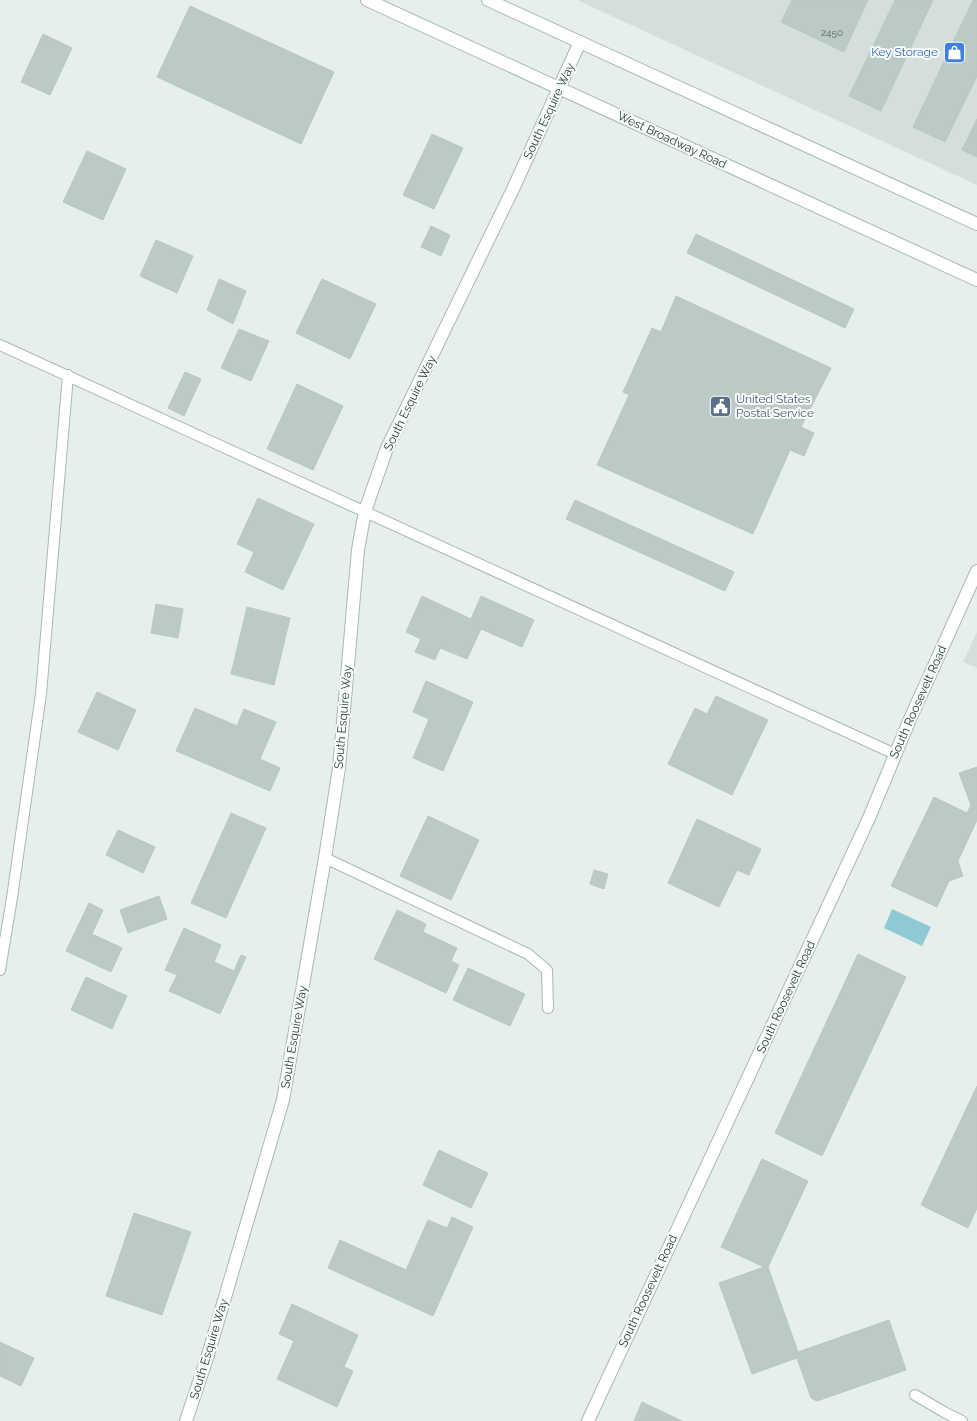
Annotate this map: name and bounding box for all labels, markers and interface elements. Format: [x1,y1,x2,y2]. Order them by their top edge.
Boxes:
house number: 2450 [821,27,843,38]
shop icon: Key Storage [941,39,967,65]
place label: Key Storage [871,45,938,59]
street label: South Esquire Way [521,60,578,161]
street label: West Broadway Road [615,109,729,171]
street label: South Esquire Way [381,353,439,453]
place label: United States Postal Service [736,392,814,420]
public building icon: United States Postal Service [708,393,734,419]
street label: South Roosevelt Road [887,643,949,761]
street label: South Esquire Way [331,664,355,770]
street label: South Roosevelt Road [754,938,818,1056]
street label: South Esquire Way [278,984,310,1090]
street label: South Roosevelt Road [616,1232,680,1350]
street label: South Esquire Way [187,1297,231,1401]

